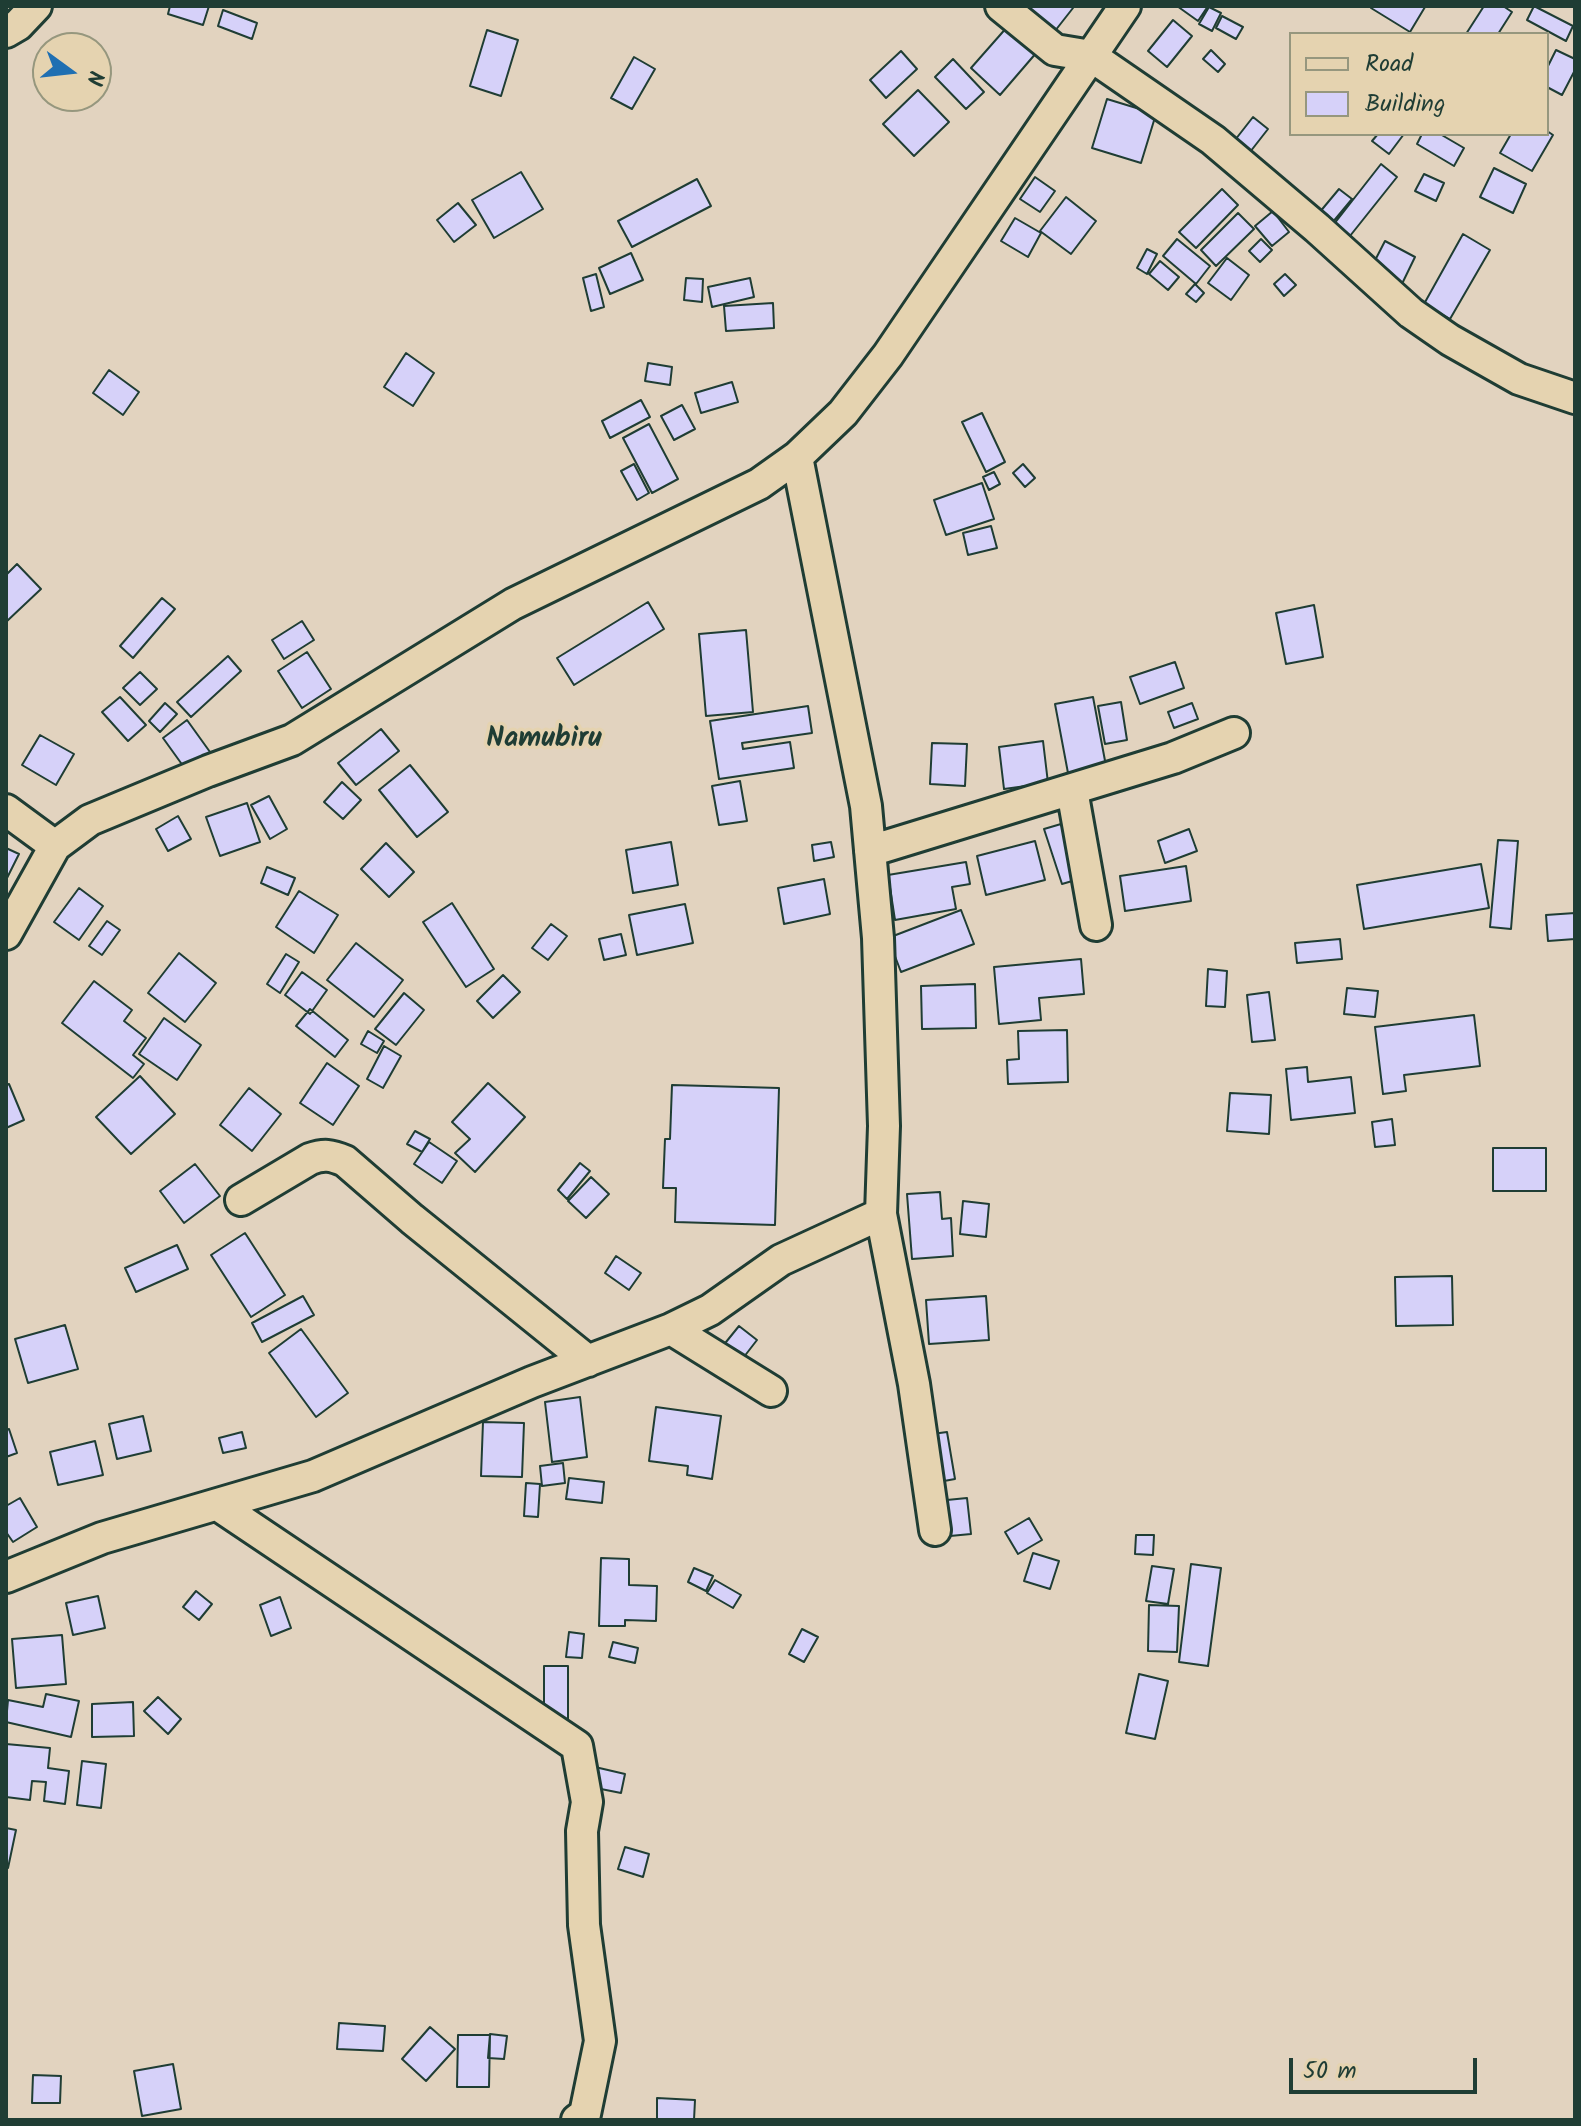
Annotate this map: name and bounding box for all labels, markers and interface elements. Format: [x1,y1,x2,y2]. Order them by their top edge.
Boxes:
north arrow [32,32,112,112]
legend [1289,32,1549,136]
text: Road [1365,45,1413,84]
text: N [75,67,112,89]
text: Building [1365,85,1445,124]
district label: Namubiru [486,724,602,758]
scale bar [1293,2042,1481,2092]
text: 50 m [1303,2052,1357,2091]

